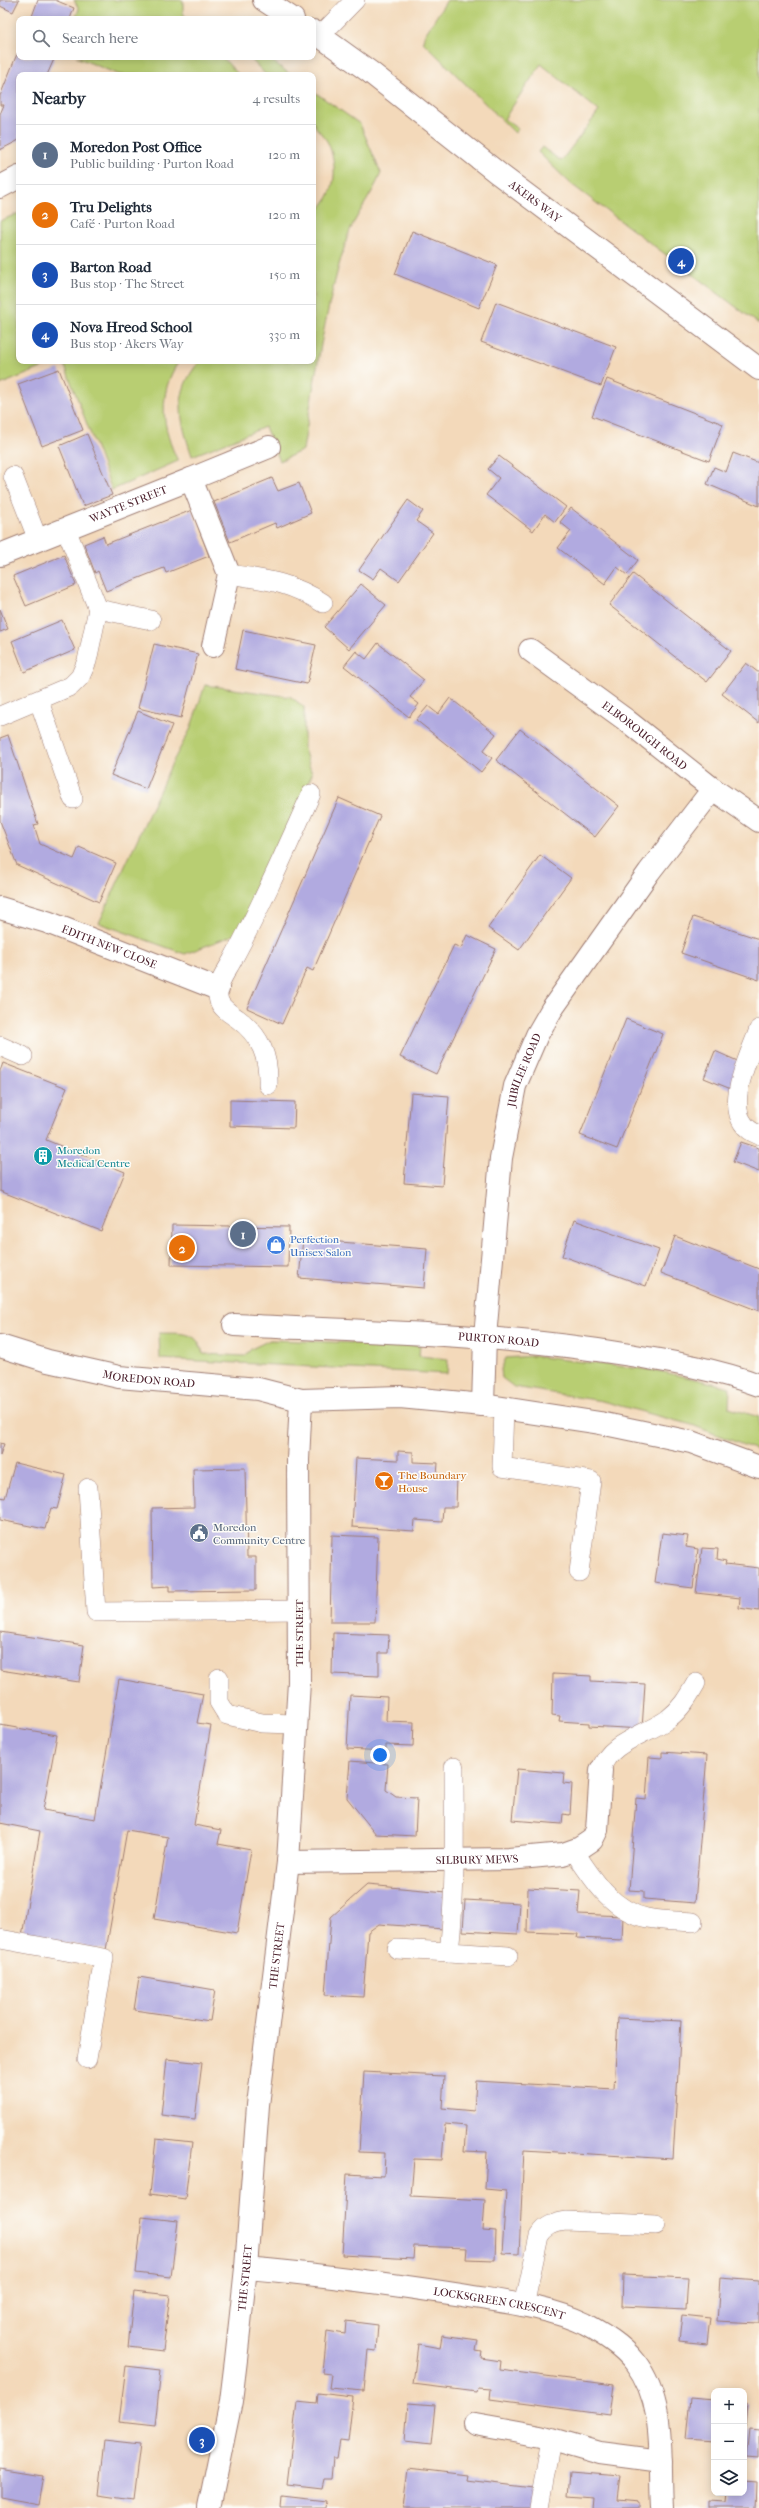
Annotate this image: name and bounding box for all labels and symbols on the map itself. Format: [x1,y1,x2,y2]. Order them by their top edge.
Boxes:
street label: AKERS WAY [505,177,564,226]
pin: 4 [668,246,694,276]
street label: WAYTE STREET [87,483,170,526]
street label: ELBOROUGH ROAD [599,699,690,773]
street label: EDITH NEW CLOSE [60,922,159,972]
street label: JUBILEE ROAD [505,1031,544,1109]
place label: Moredon Medical Centre [57,1144,131,1170]
building icon: Moredon Medical Centre [32,1145,54,1167]
pin: 1 [230,1219,256,1249]
pin: 2 [169,1233,195,1263]
place label: Perfection Unisex Salon [290,1233,352,1259]
shop icon: Perfection Unisex Salon [265,1234,287,1256]
street label: PURTON ROAD [458,1330,540,1350]
street label: MOREDON ROAD [101,1368,195,1391]
place label: The Boundary House [398,1469,468,1495]
bar icon: The Boundary House [373,1470,395,1492]
place label: Moredon Community Centre [213,1521,306,1547]
public building icon: Moredon Community Centre [188,1522,210,1544]
street label: THE STREET [293,1599,306,1667]
your location [370,1745,390,1765]
street label: SILBURY MEWS [436,1852,519,1867]
street label: THE STREET [266,1921,288,1990]
street label: THE STREET [235,2244,255,2312]
street label: LOCKSGREEN CRESCENT [432,2285,567,2323]
pin: 3 [189,2425,215,2455]

